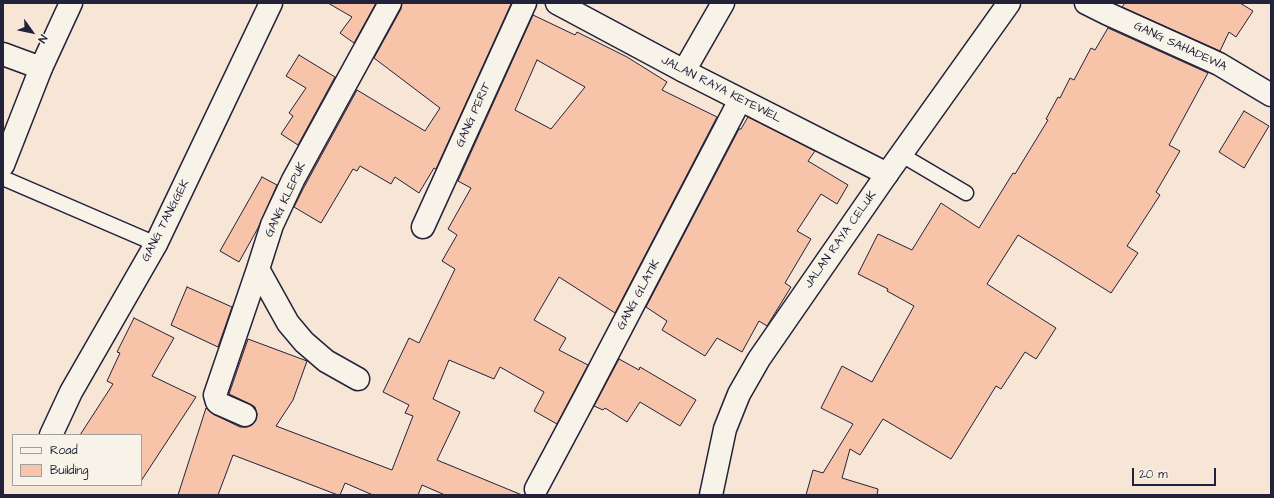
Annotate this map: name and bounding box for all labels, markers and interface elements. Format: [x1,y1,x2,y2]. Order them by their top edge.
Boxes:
north arrow [12,12,52,52]
street label: GANG SAHADEWA [1131,19,1229,75]
text: N [34,32,51,46]
street label: JALAN RAYA KETEWEL [658,53,784,127]
street label: GANG PERIT [453,80,495,150]
street label: GANG KLEPUK [262,160,310,240]
street label: GANG TANGGEK [139,178,193,264]
street label: JALAN RAYA CELUK [802,189,880,291]
street label: GANG GLATIK [614,257,664,333]
legend [12,434,142,486]
text: Road [50,442,78,459]
scale bar [1134,460,1218,486]
text: Building [50,462,88,479]
text: 20 m [1139,466,1168,483]

